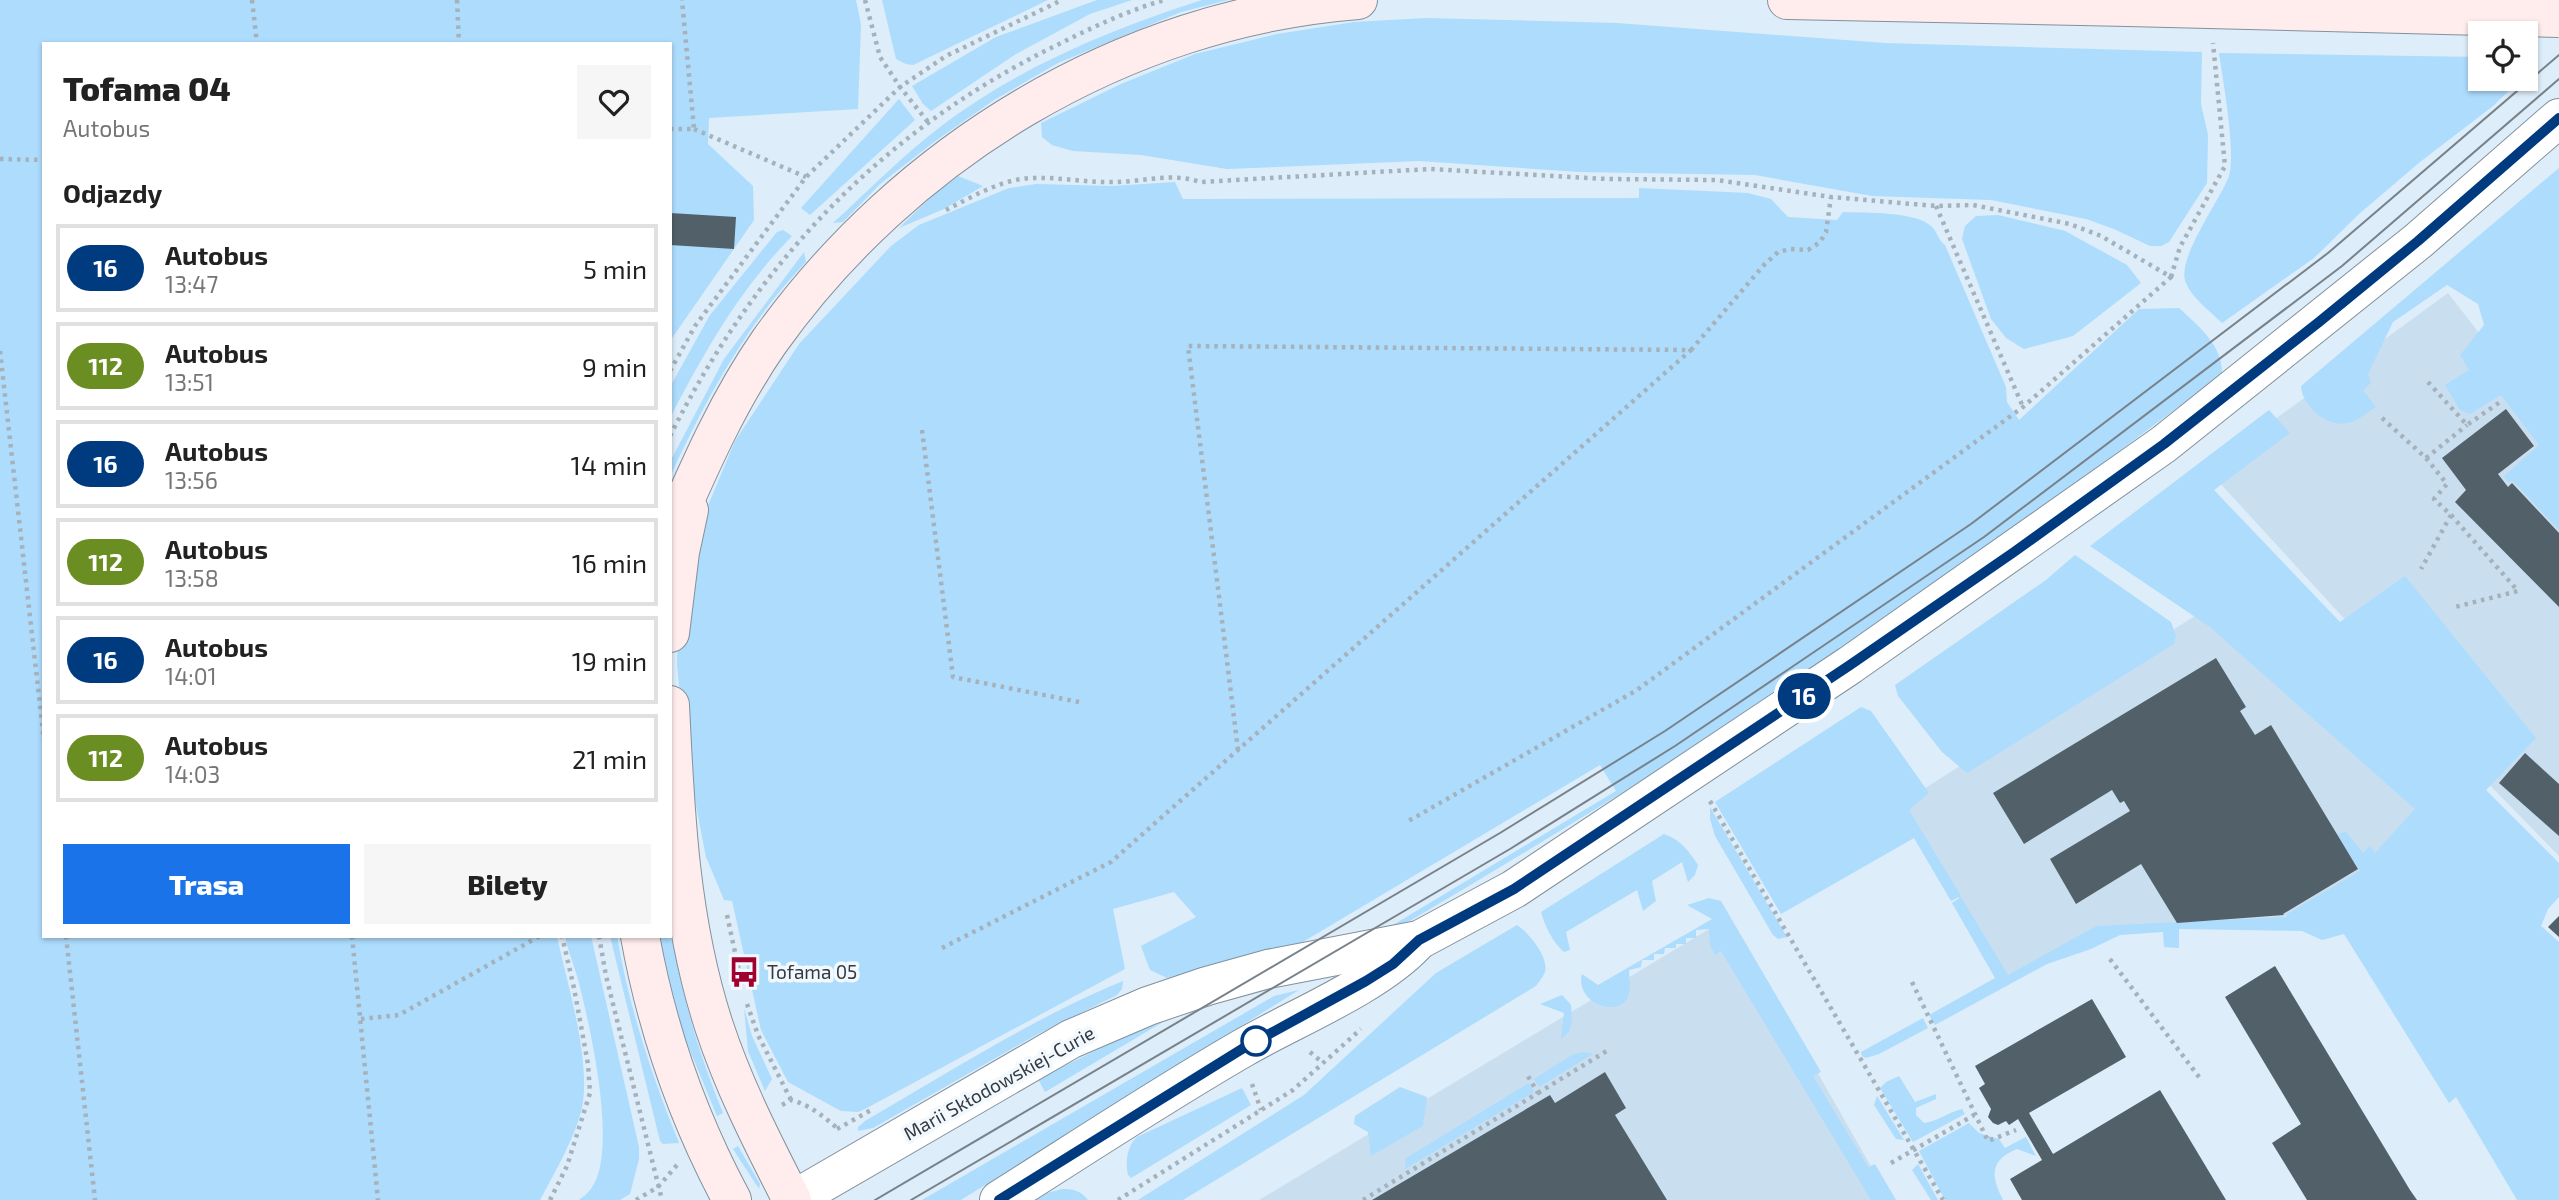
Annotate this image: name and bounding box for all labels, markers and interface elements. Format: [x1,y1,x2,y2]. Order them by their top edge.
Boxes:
map controls [2468,21,2538,91]
button: locate [2468,21,2538,91]
button: heart [577,65,651,139]
text: Tofama 04 [63,68,231,108]
text: Autobus [63,114,150,142]
text: Odjazdy [63,177,162,208]
text: Autobus [165,239,268,270]
text: 16 [93,253,118,282]
text: 5 min [583,253,647,284]
text: 13:47 [165,270,218,298]
text: Autobus [165,337,268,368]
text: 112 [88,351,123,380]
text: 9 min [582,351,647,382]
text: 13:51 [165,368,214,396]
text: Autobus [165,435,268,466]
text: 16 [93,449,118,478]
text: 14 min [571,449,647,480]
text: 13:56 [165,466,218,494]
text: Autobus [165,533,268,564]
text: 112 [88,547,123,576]
text: 16 min [572,547,647,578]
text: 13:58 [165,564,219,592]
text: Autobus [165,631,268,662]
text: 16 [93,645,118,674]
text: 19 min [572,645,647,676]
text: 14:01 [165,662,217,690]
line badge: 16 [1772,673,1836,719]
text: 16 [1792,681,1816,710]
text: Autobus [165,729,268,760]
text: 112 [88,743,123,772]
text: 21 min [572,743,647,774]
text: 14:03 [165,760,220,788]
button: Trasa [63,844,350,924]
button: Bilety [364,844,651,924]
bus stop icon: Tofama 05 [727,955,761,989]
place label: Tofama 05 [767,960,857,983]
street label: Marii Skłodowskiej-Curie [899,1020,1098,1145]
unlabelled marker [1241,1026,1271,1056]

